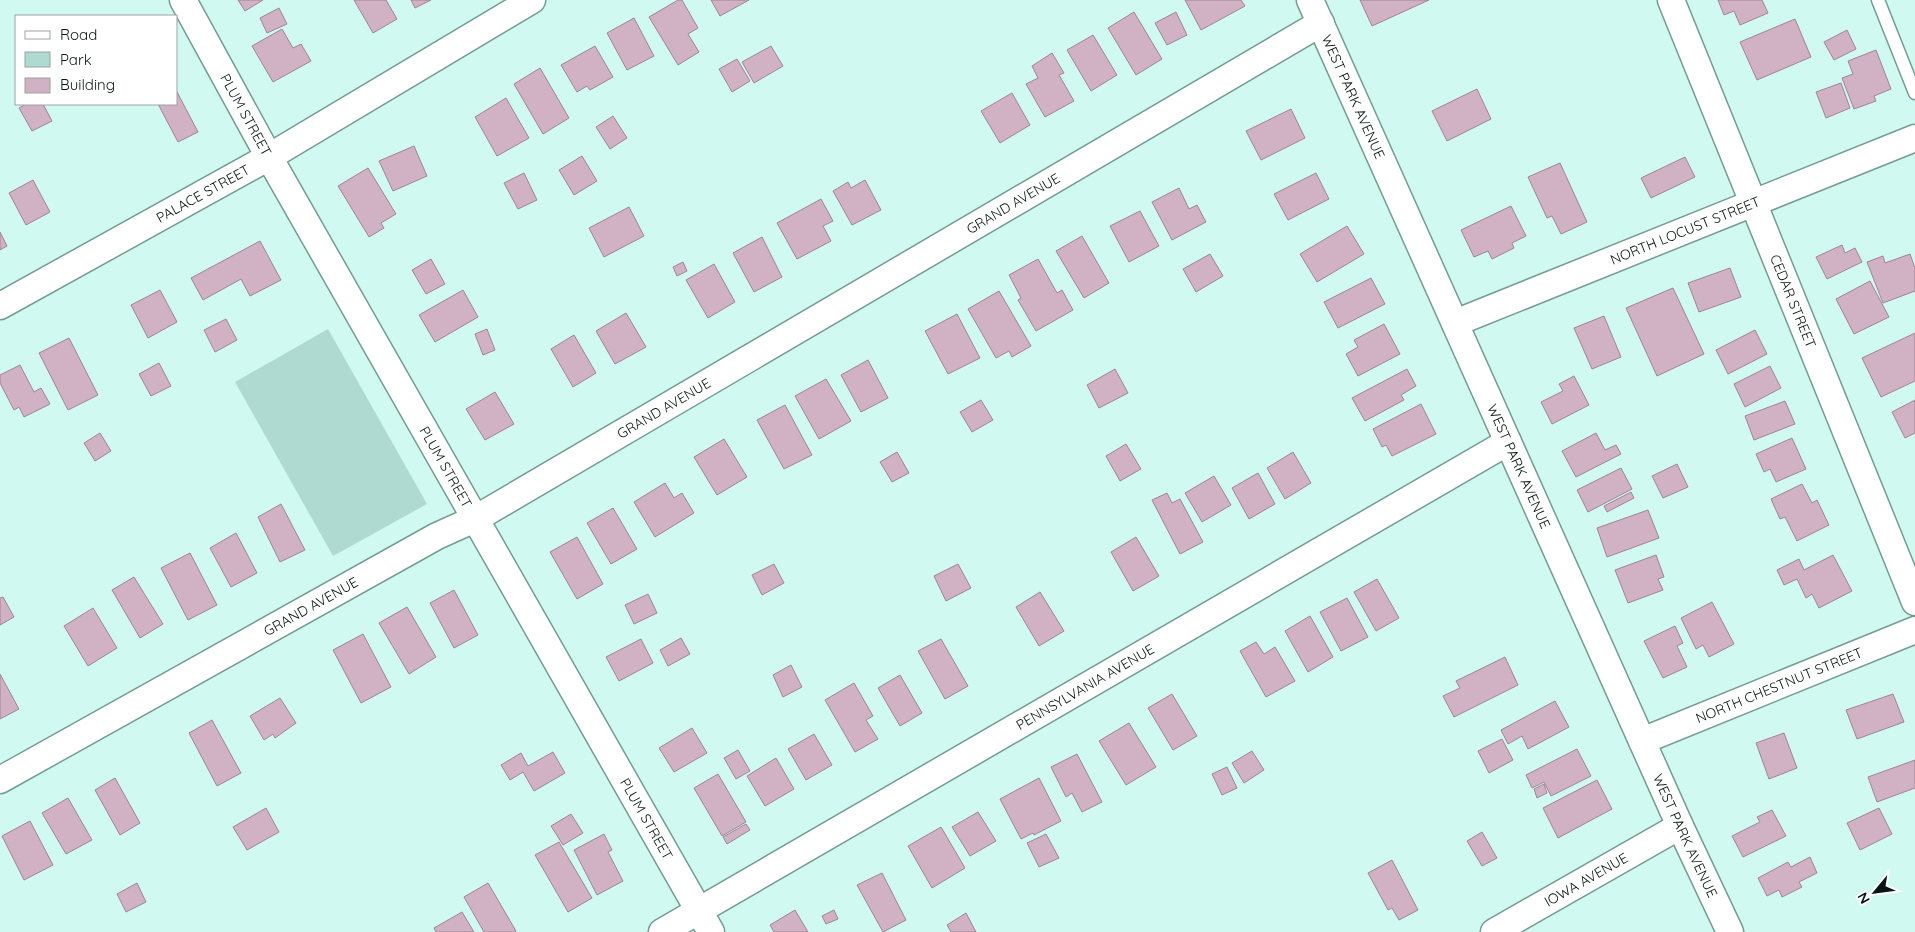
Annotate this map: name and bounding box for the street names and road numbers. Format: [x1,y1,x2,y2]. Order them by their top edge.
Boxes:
street label: WEST PARK AVENUE [1318,32,1389,162]
street label: PLUM STREET [216,71,276,159]
street label: PALACE STREET [153,160,253,227]
street label: GRAND AVENUE [963,169,1063,238]
street label: NORTH LOCUST STREET [1608,192,1763,269]
street label: CEDAR STREET [1766,252,1820,351]
street label: GRAND AVENUE [614,374,714,443]
street label: WEST PARK AVENUE [1483,401,1555,531]
street label: PLUM STREET [415,423,476,511]
street label: GRAND AVENUE [260,573,361,640]
street label: PENNSYLVANIA AVENUE [1013,640,1157,734]
street label: NORTH CHESTNUT STREET [1693,643,1865,727]
street label: WEST PARK AVENUE [1649,771,1721,901]
street label: PLUM STREET [616,775,677,863]
street label: IOWA AVENUE [1541,849,1631,910]

